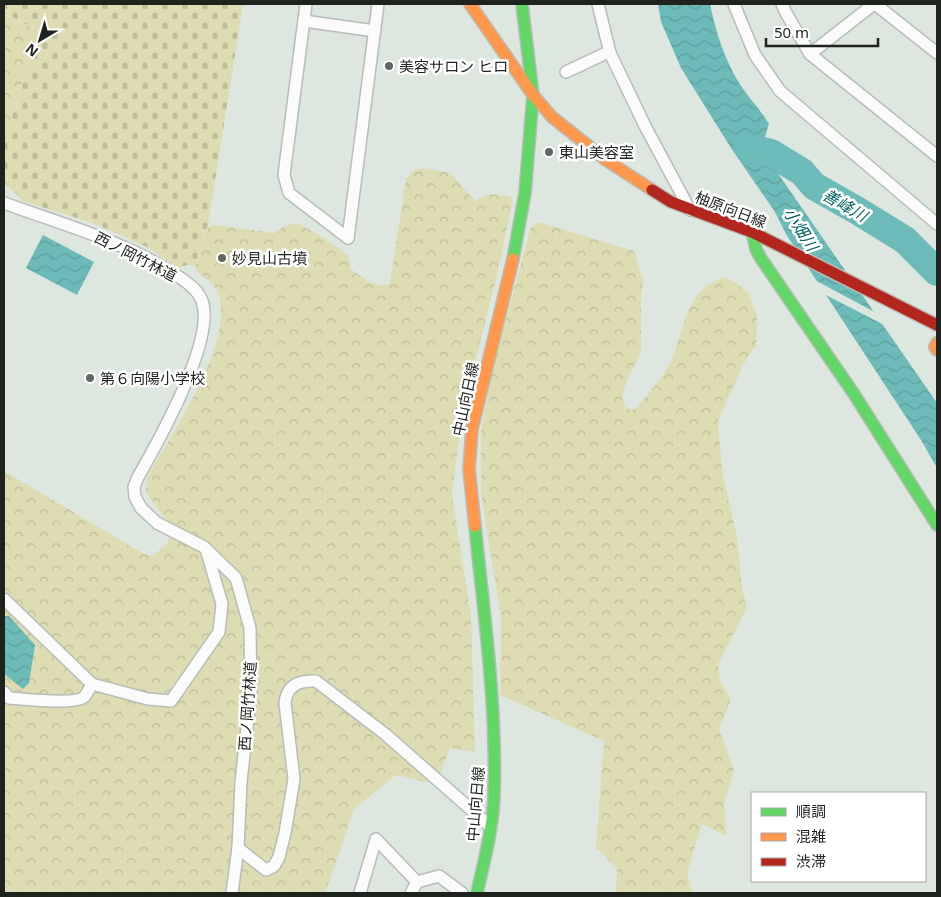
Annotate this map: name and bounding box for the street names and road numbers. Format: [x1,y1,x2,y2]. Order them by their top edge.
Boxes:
street label: 柚原向日線 [692,186,770,232]
street label: 西ノ岡竹林道 [91,227,181,285]
street label: 中山向日線 [447,360,483,438]
street label: 西ノ岡竹林道 [234,660,260,752]
street label: 中山向日線 [462,766,488,842]

